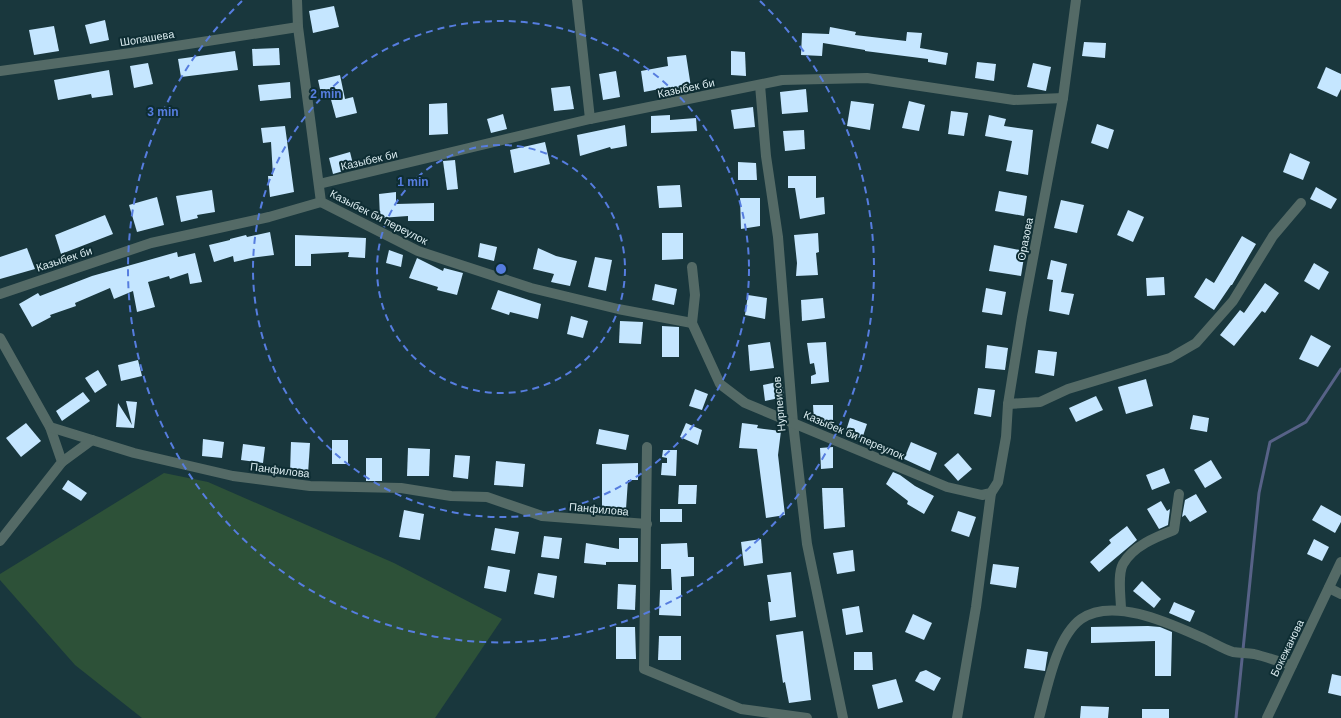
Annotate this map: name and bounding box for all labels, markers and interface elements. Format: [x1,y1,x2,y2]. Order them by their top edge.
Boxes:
street label: Шопашева [119,28,176,48]
street label: Казыбек би [656,76,716,100]
text: 2 min [310,87,342,101]
text: 3 min [147,105,179,119]
street label: Казыбек би [339,148,399,172]
text: 1 min [397,175,429,189]
street label: Казыбек би переулок [328,187,430,247]
street label: Оразова [1015,216,1035,262]
street label: Казыбек би [35,244,93,274]
centre of rings [494,262,508,276]
street label: Нурпеисов [771,376,787,432]
street label: Казыбек би переулок [802,408,906,462]
street label: Панфилова [250,460,311,480]
street label: Панфилова [569,500,630,518]
street label: Бокежанова [1268,617,1306,678]

